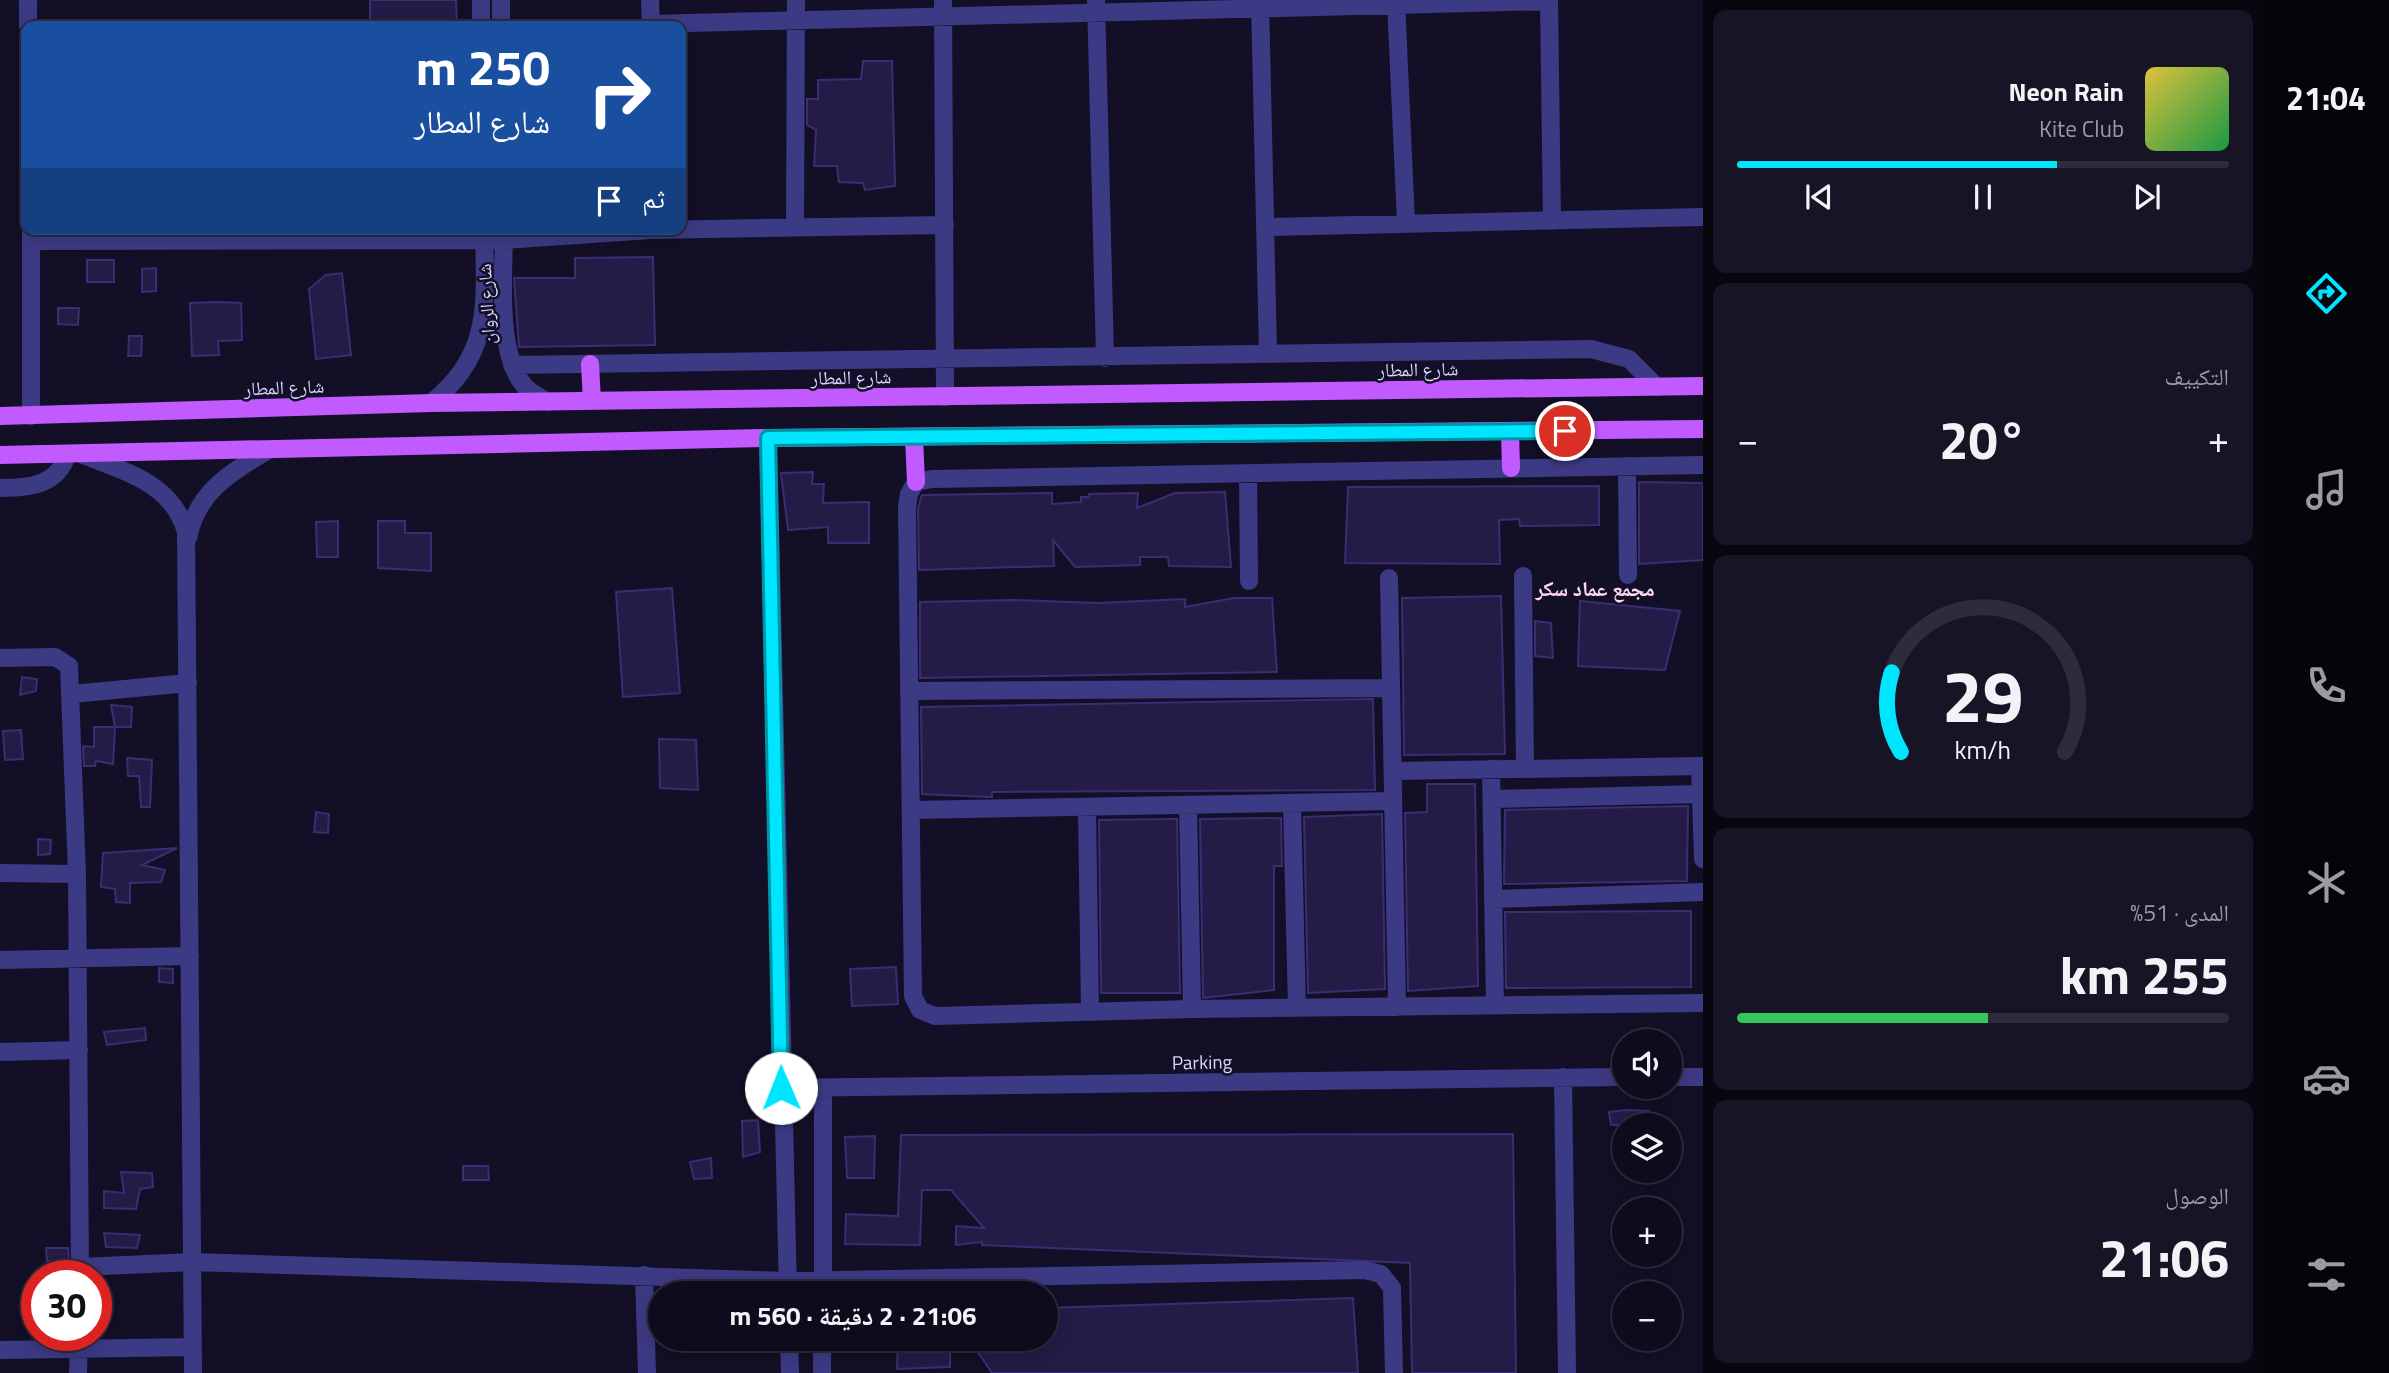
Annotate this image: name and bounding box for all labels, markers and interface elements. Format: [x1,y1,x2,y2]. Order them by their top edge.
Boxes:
text: 250 m [416,29,550,104]
icon: right [574,49,665,140]
text: Neon Rain [2009,72,2124,111]
text: 21:04 [2286,74,2366,122]
text: شارع المطار [414,97,550,145]
text: Kite Club [2039,111,2124,146]
icon: previous [1800,178,1838,216]
icon: pause [1964,178,2002,216]
icon: next [2128,178,2166,216]
text: ثم [642,179,665,218]
icon: arrive [590,182,628,220]
street label: شارع الروان [469,263,502,345]
icon: directions [2302,269,2351,318]
street label: شارع المطار [1376,353,1459,384]
text: التكييف [2164,359,2229,394]
street label: شارع المطار [809,361,892,392]
street label: شارع المطار [242,371,325,402]
text: 20° [1939,400,2027,479]
pin [1535,401,1595,461]
text: − [1737,410,1758,468]
text: + [2208,410,2229,468]
icon: arrive [1546,412,1584,450]
icon: music [2302,465,2351,514]
district label: مجمع عماد سكر [1534,572,1655,604]
text: 29 [1942,641,2024,751]
icon: phone [2302,661,2351,710]
text: km/h [1955,731,2011,769]
icon: climate [2302,858,2351,907]
text: المدى · 51% [2130,895,2229,930]
text: 255 km [2060,935,2229,1014]
map controls [1612,1029,1682,1351]
button: sound [1612,1029,1682,1099]
street label: Parking [1171,1046,1233,1077]
position arrow [744,1051,818,1125]
icon: car [2302,1054,2351,1103]
button: layers [1612,1113,1682,1183]
text: الوصول [2165,1178,2229,1213]
button: + [1612,1197,1682,1267]
text: 21:06 [2099,1218,2229,1297]
icon: filters [2302,1250,2351,1299]
speed limit sign: 30 [21,1260,112,1351]
button: − [1612,1281,1682,1351]
text: 21:06 · 2 دقيقة · 560 m [729,1296,977,1335]

